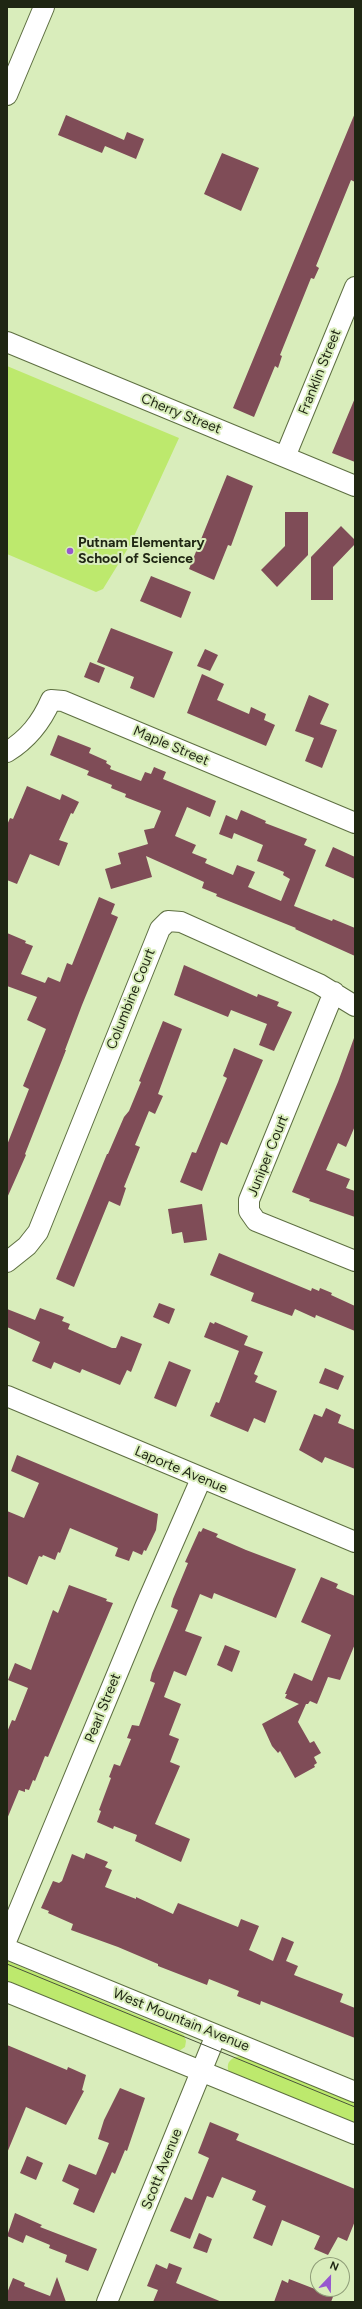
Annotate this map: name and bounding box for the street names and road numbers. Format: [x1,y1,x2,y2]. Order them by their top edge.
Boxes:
street label: Franklin Street [295,327,345,417]
street label: Cherry Street [138,390,224,438]
street label: Maple Street [131,723,211,769]
street label: Columbine Court [103,946,159,1052]
street label: Juniper Court [244,1113,292,1199]
street label: Laporte Avenue [132,1443,230,1497]
street label: Pearl Street [81,1671,125,1745]
street label: West Mountain Avenue [110,1985,252,2055]
street label: Scott Avenue [138,2126,186,2212]

